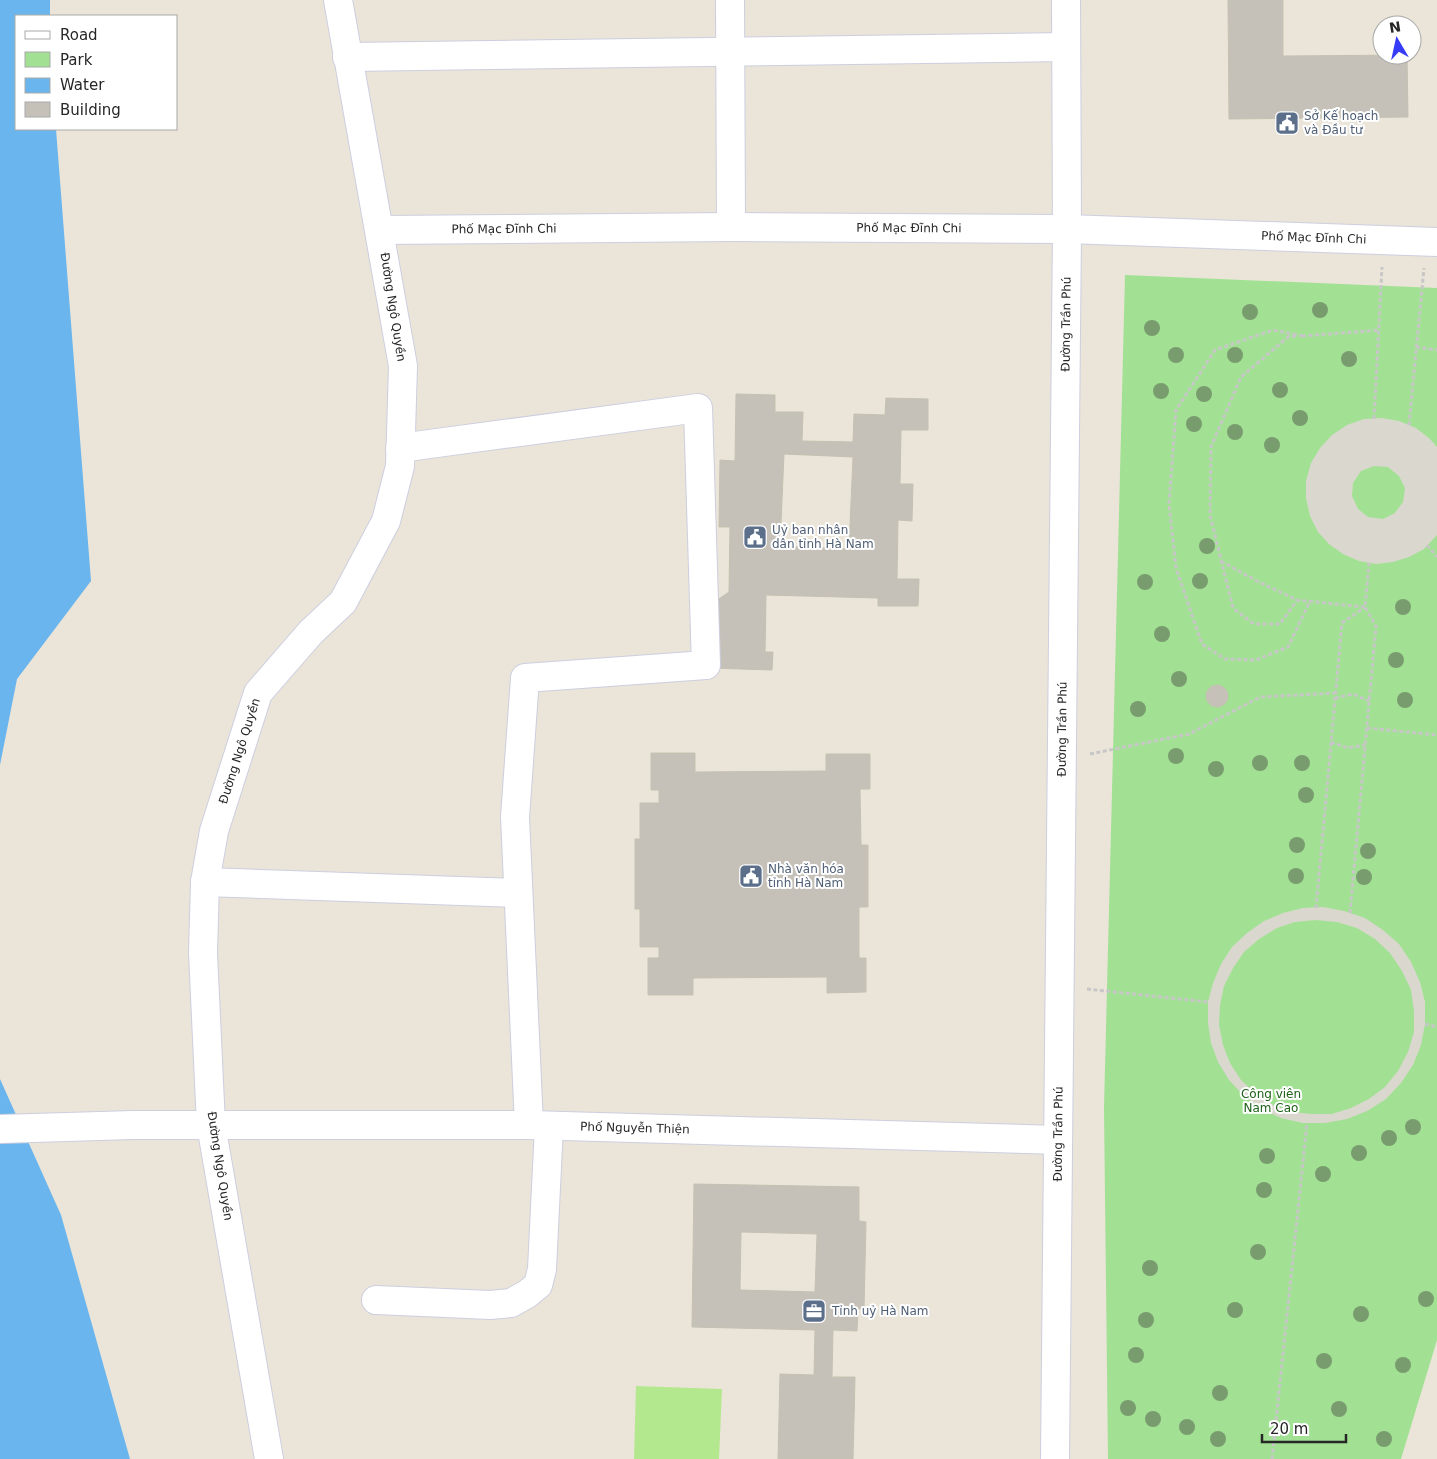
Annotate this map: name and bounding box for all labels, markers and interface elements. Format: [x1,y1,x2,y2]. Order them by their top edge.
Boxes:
legend [15,15,178,130]
north arrow [1372,15,1422,65]
text: N [1388,18,1402,36]
text: Road [60,26,98,44]
text: Park [60,51,93,69]
text: Water [60,76,105,94]
text: Building [60,101,121,119]
place label: Sở Kế hoạch và Đầu tư [1304,109,1378,137]
public building icon: Sở Kế hoạch và Đầu tư [1274,110,1300,136]
street label: Phố Mạc Đĩnh Chi [451,221,557,236]
street label: Phố Mạc Đĩnh Chi [856,221,962,235]
street label: Phố Mạc Đĩnh Chi [1261,229,1367,247]
street label: Đường Ngô Quyền [377,251,409,363]
street label: Đường Trần Phú [1059,276,1074,372]
place label: Uỷ ban nhân dân tỉnh Hà Nam [772,523,874,551]
public building icon: Uỷ ban nhân dân tỉnh Hà Nam [742,524,768,550]
street label: Đường Trần Phú [1055,681,1070,777]
street label: Đường Ngô Quyền [216,696,263,806]
place label: Nhà văn hóa tỉnh Hà Nam [768,862,844,890]
public building icon: Nhà văn hóa tỉnh Hà Nam [738,863,764,889]
street label: Đường Trần Phú [1051,1086,1066,1182]
park label: Công viên Nam Cao [1241,1087,1301,1115]
street label: Đường Ngô Quyền [204,1110,236,1222]
street label: Phố Nguyễn Thiện [580,1119,690,1137]
office icon: Tỉnh uỷ Hà Nam [801,1298,827,1324]
place label: Tỉnh uỷ Hà Nam [831,1304,928,1318]
scale bar [1262,1412,1346,1444]
text: 20 m [1270,1420,1308,1438]

